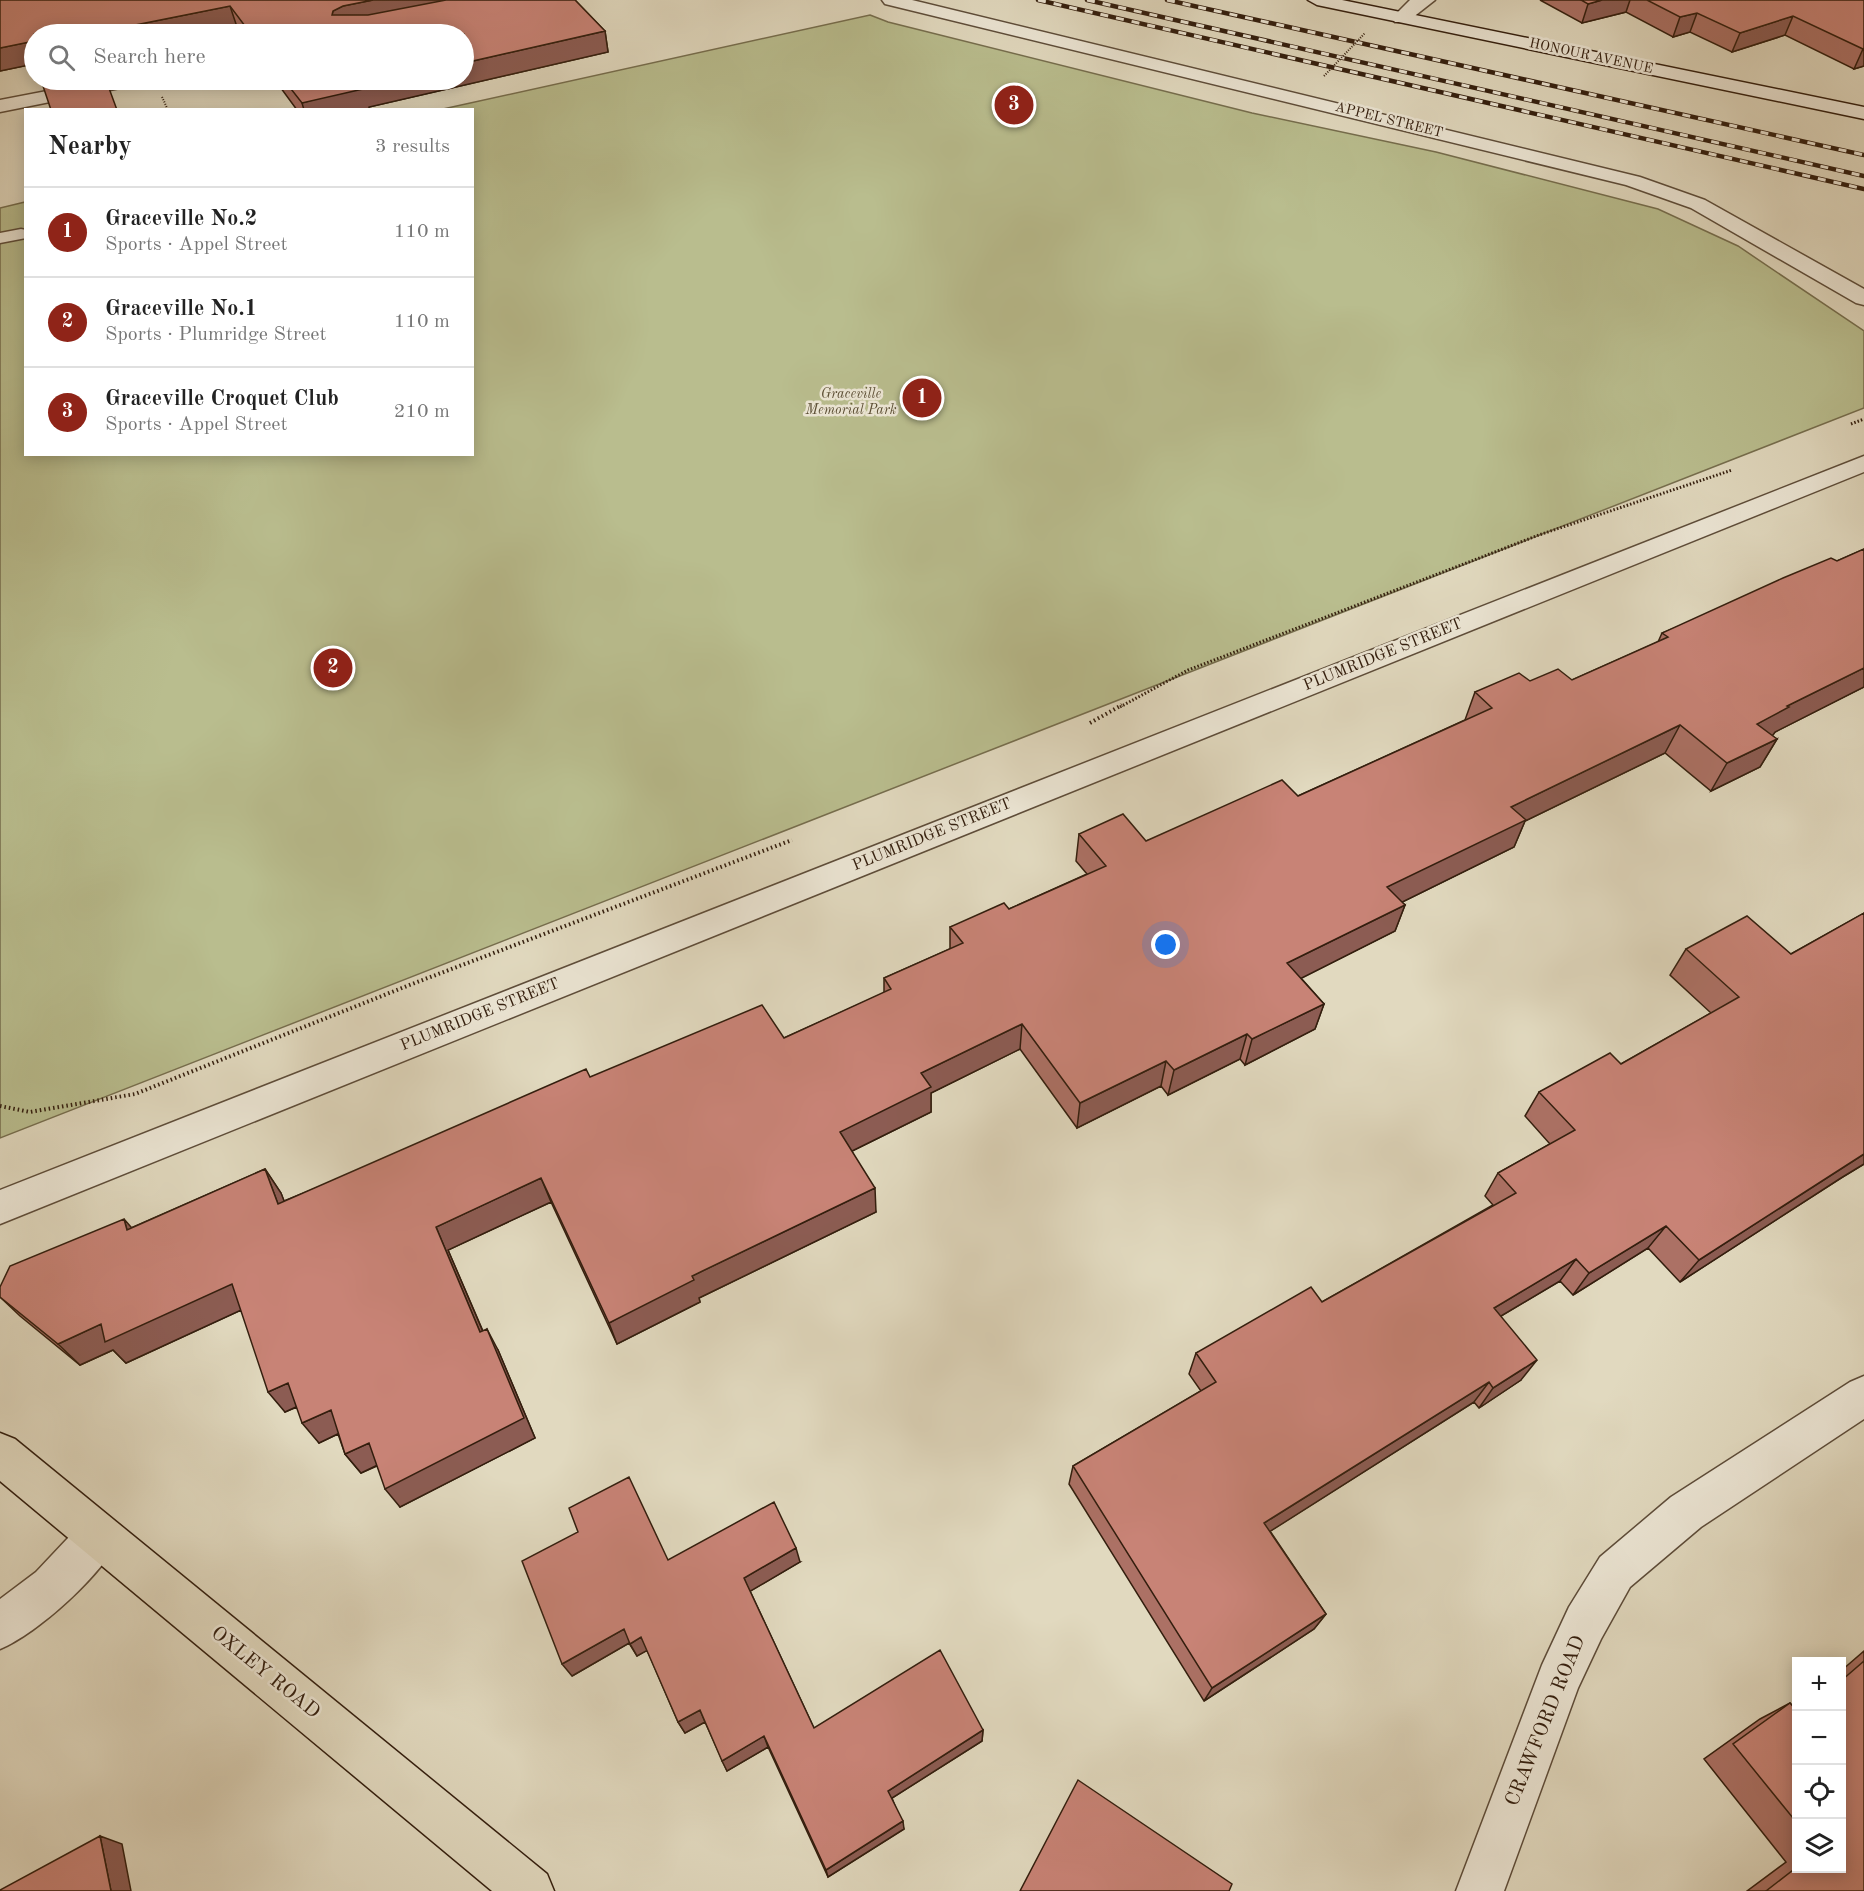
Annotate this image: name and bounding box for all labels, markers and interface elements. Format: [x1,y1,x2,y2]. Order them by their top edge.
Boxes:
search box [24,24,474,90]
street label: HONOUR AVENUE [1528,36,1654,76]
icon: search [45,41,78,74]
text: Search here [93,46,206,68]
pin: 3 [994,82,1034,128]
street label: APPEL STREET [1334,100,1444,140]
text: Nearby [48,134,132,160]
text: 3 results [375,137,450,157]
text: Graceville No.2 [105,208,257,230]
text: 1 [62,222,73,242]
text: 110 m [394,222,450,242]
text: Sports · Appel Street [105,235,288,255]
text: Graceville No.1 [105,298,257,320]
text: 2 [62,312,73,332]
text: 110 m [394,312,450,332]
text: Sports · Plumridge Street [105,325,327,345]
pin: 1 [902,376,942,420]
park label: Graceville Memorial Park [804,387,897,417]
text: Graceville Croquet Club [105,388,339,410]
text: 3 [62,402,73,422]
text: 210 m [394,402,450,422]
text: Sports · Appel Street [105,415,288,435]
street label: PLUMRIDGE STREET [1301,616,1465,694]
pin: 2 [314,646,352,690]
street label: PLUMRIDGE STREET [850,796,1014,874]
your location [1151,930,1180,959]
street label: PLUMRIDGE STREET [398,976,562,1054]
street label: OXLEY ROAD [207,1623,323,1723]
street label: CRAWFORD ROAD [1503,1633,1589,1809]
map controls [1792,1657,1846,1873]
button: + [1792,1657,1846,1711]
button: − [1792,1711,1846,1765]
button: locate [1792,1765,1846,1819]
button: layers [1792,1819,1846,1873]

